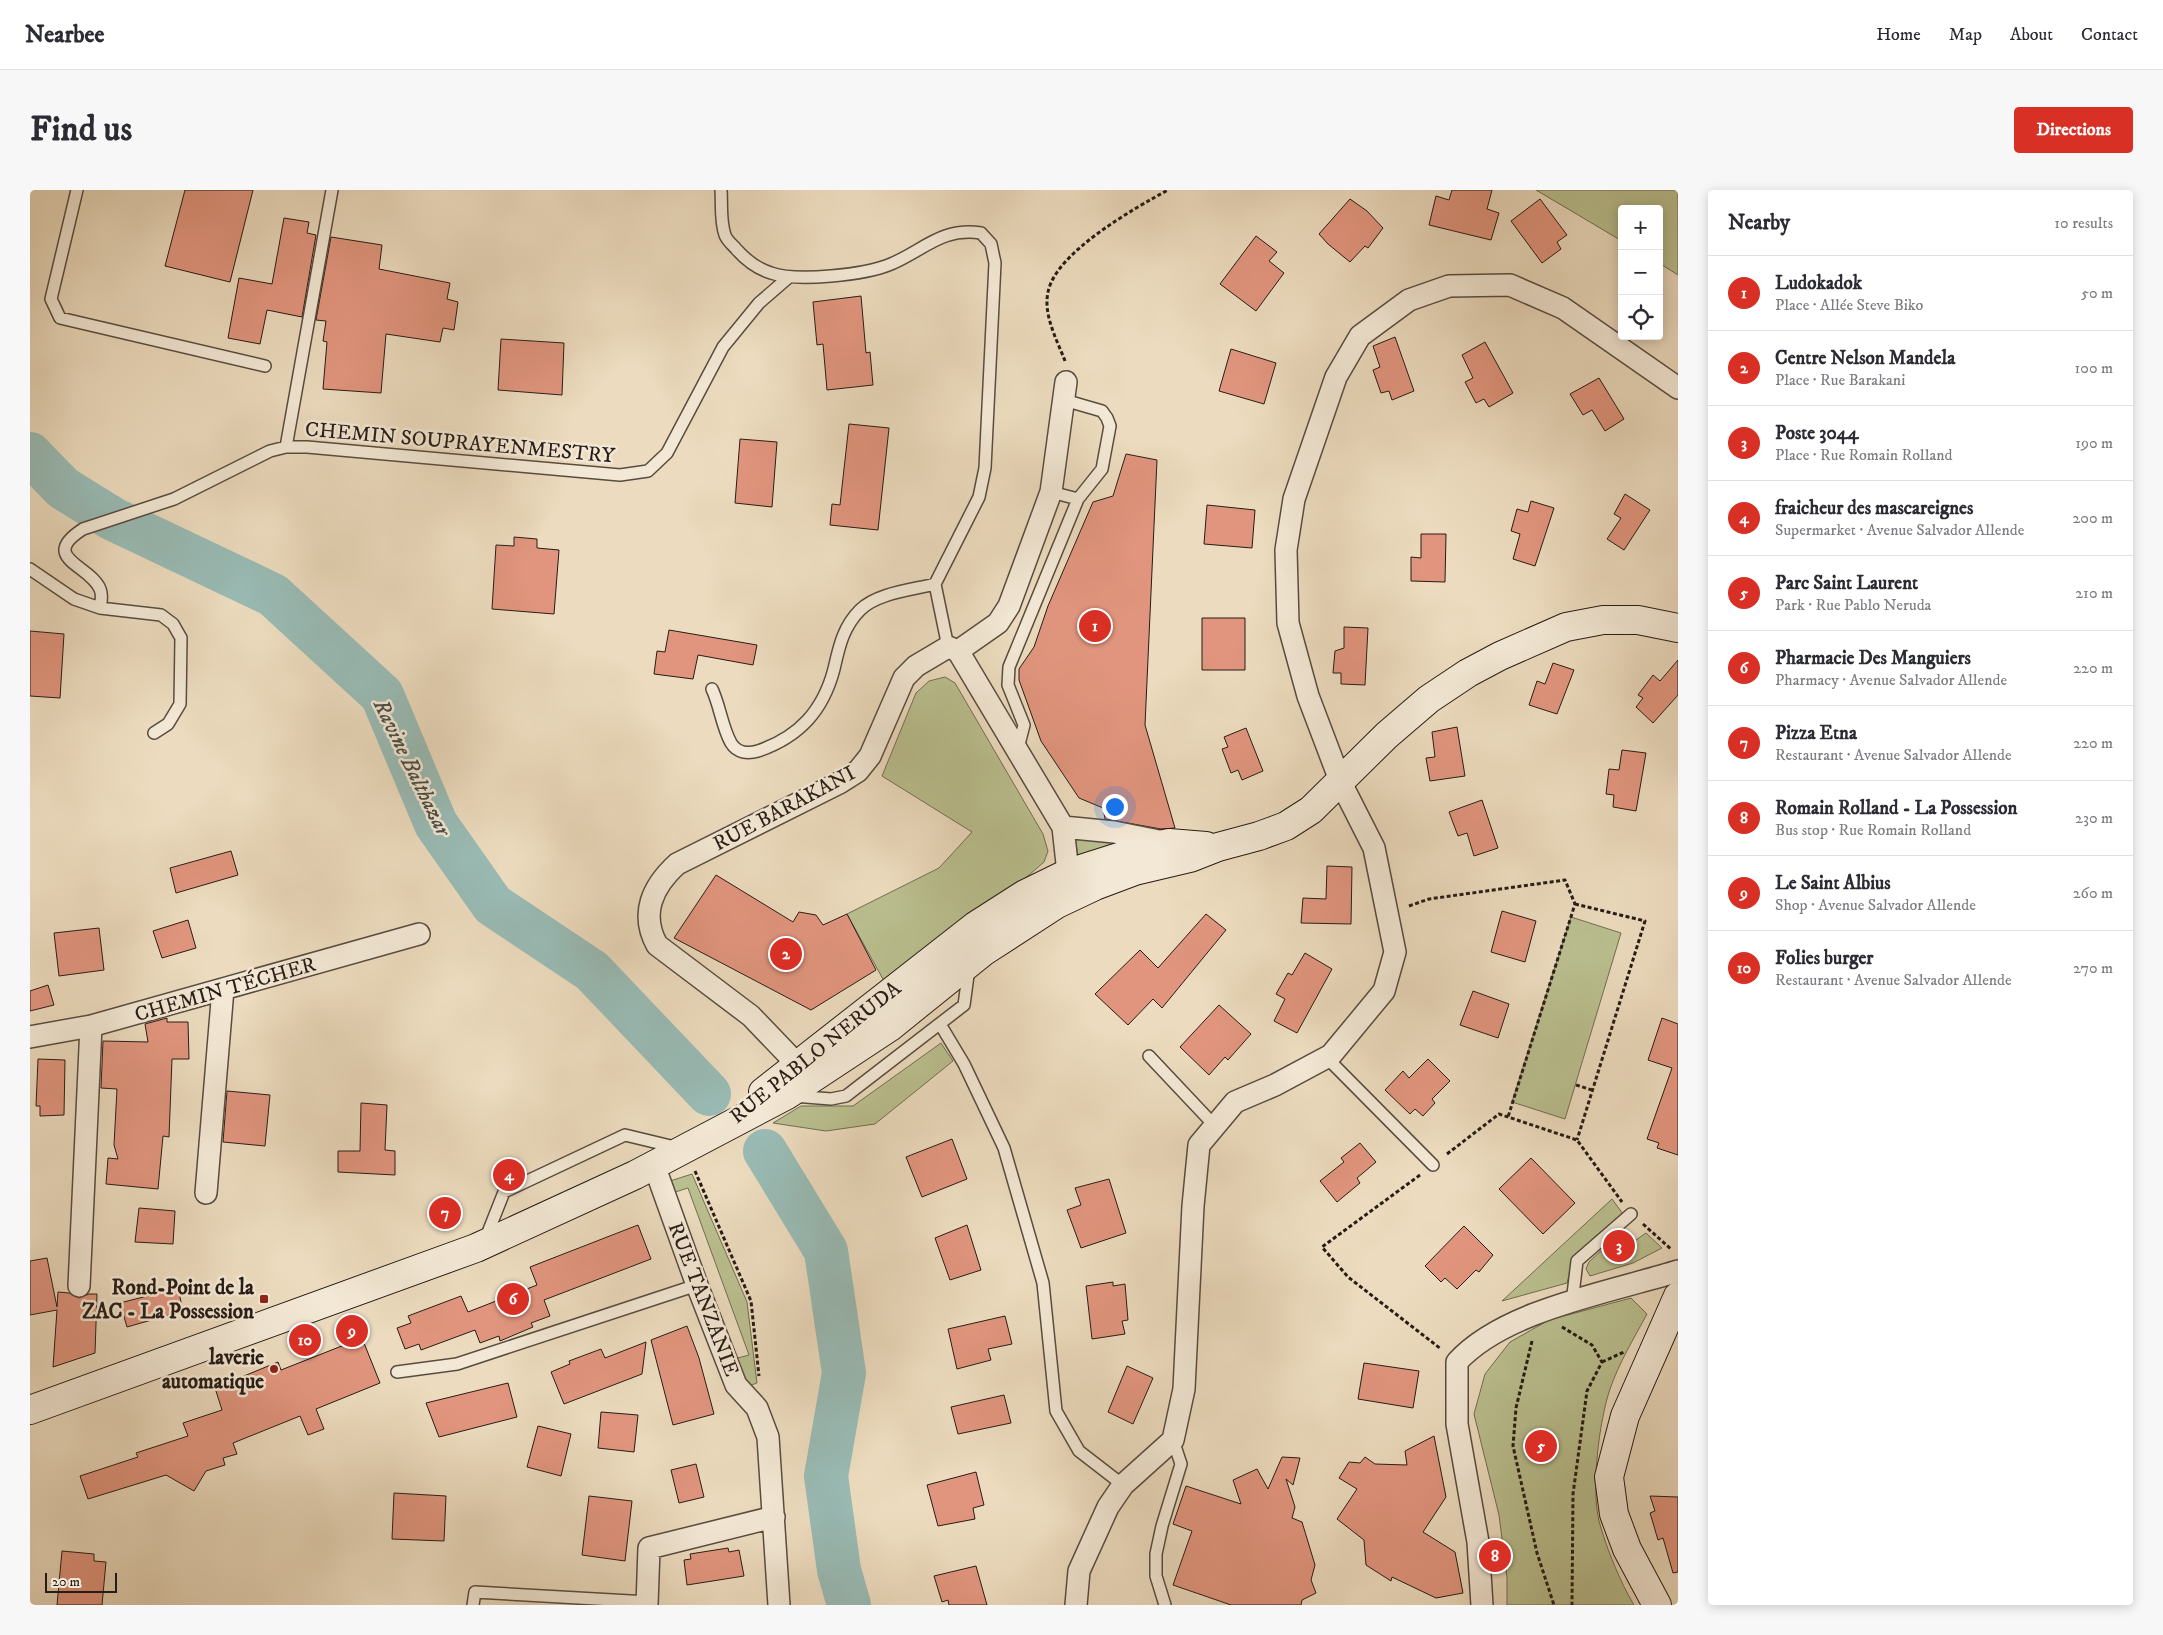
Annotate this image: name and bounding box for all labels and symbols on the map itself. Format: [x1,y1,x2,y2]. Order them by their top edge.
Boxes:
street label: CHEMIN SOUPRAYENMESTRY [304,416,617,470]
pin: 1 [1079,607,1111,645]
water label: Ravine Balthazar [366,694,457,842]
street label: RUE BARAKANI [709,760,860,857]
your location [1102,794,1128,820]
pin: 2 [770,935,802,973]
street label: CHEMIN TÉCHER [131,951,319,1028]
street label: RUE PABLO NERUDA [725,975,907,1130]
pin: 4 [493,1156,525,1194]
pin: 7 [429,1194,461,1232]
street label: RUE TANZANIE [662,1219,744,1380]
pin: 3 [1603,1227,1635,1265]
place label: Rond-Point de la ZAC - La Possession [82,1275,255,1325]
pin: 6 [497,1280,529,1318]
marker: Rond-Point de la ZAC - La Possession [258,1293,270,1305]
pin: 9 [336,1312,368,1350]
pin: 10 [289,1321,321,1359]
place label: laverie automatique [162,1345,264,1395]
marker: laverie automatique [268,1363,280,1375]
pin: 5 [1525,1427,1557,1465]
pin: 8 [1479,1537,1511,1575]
scale bar [45,1570,118,1593]

